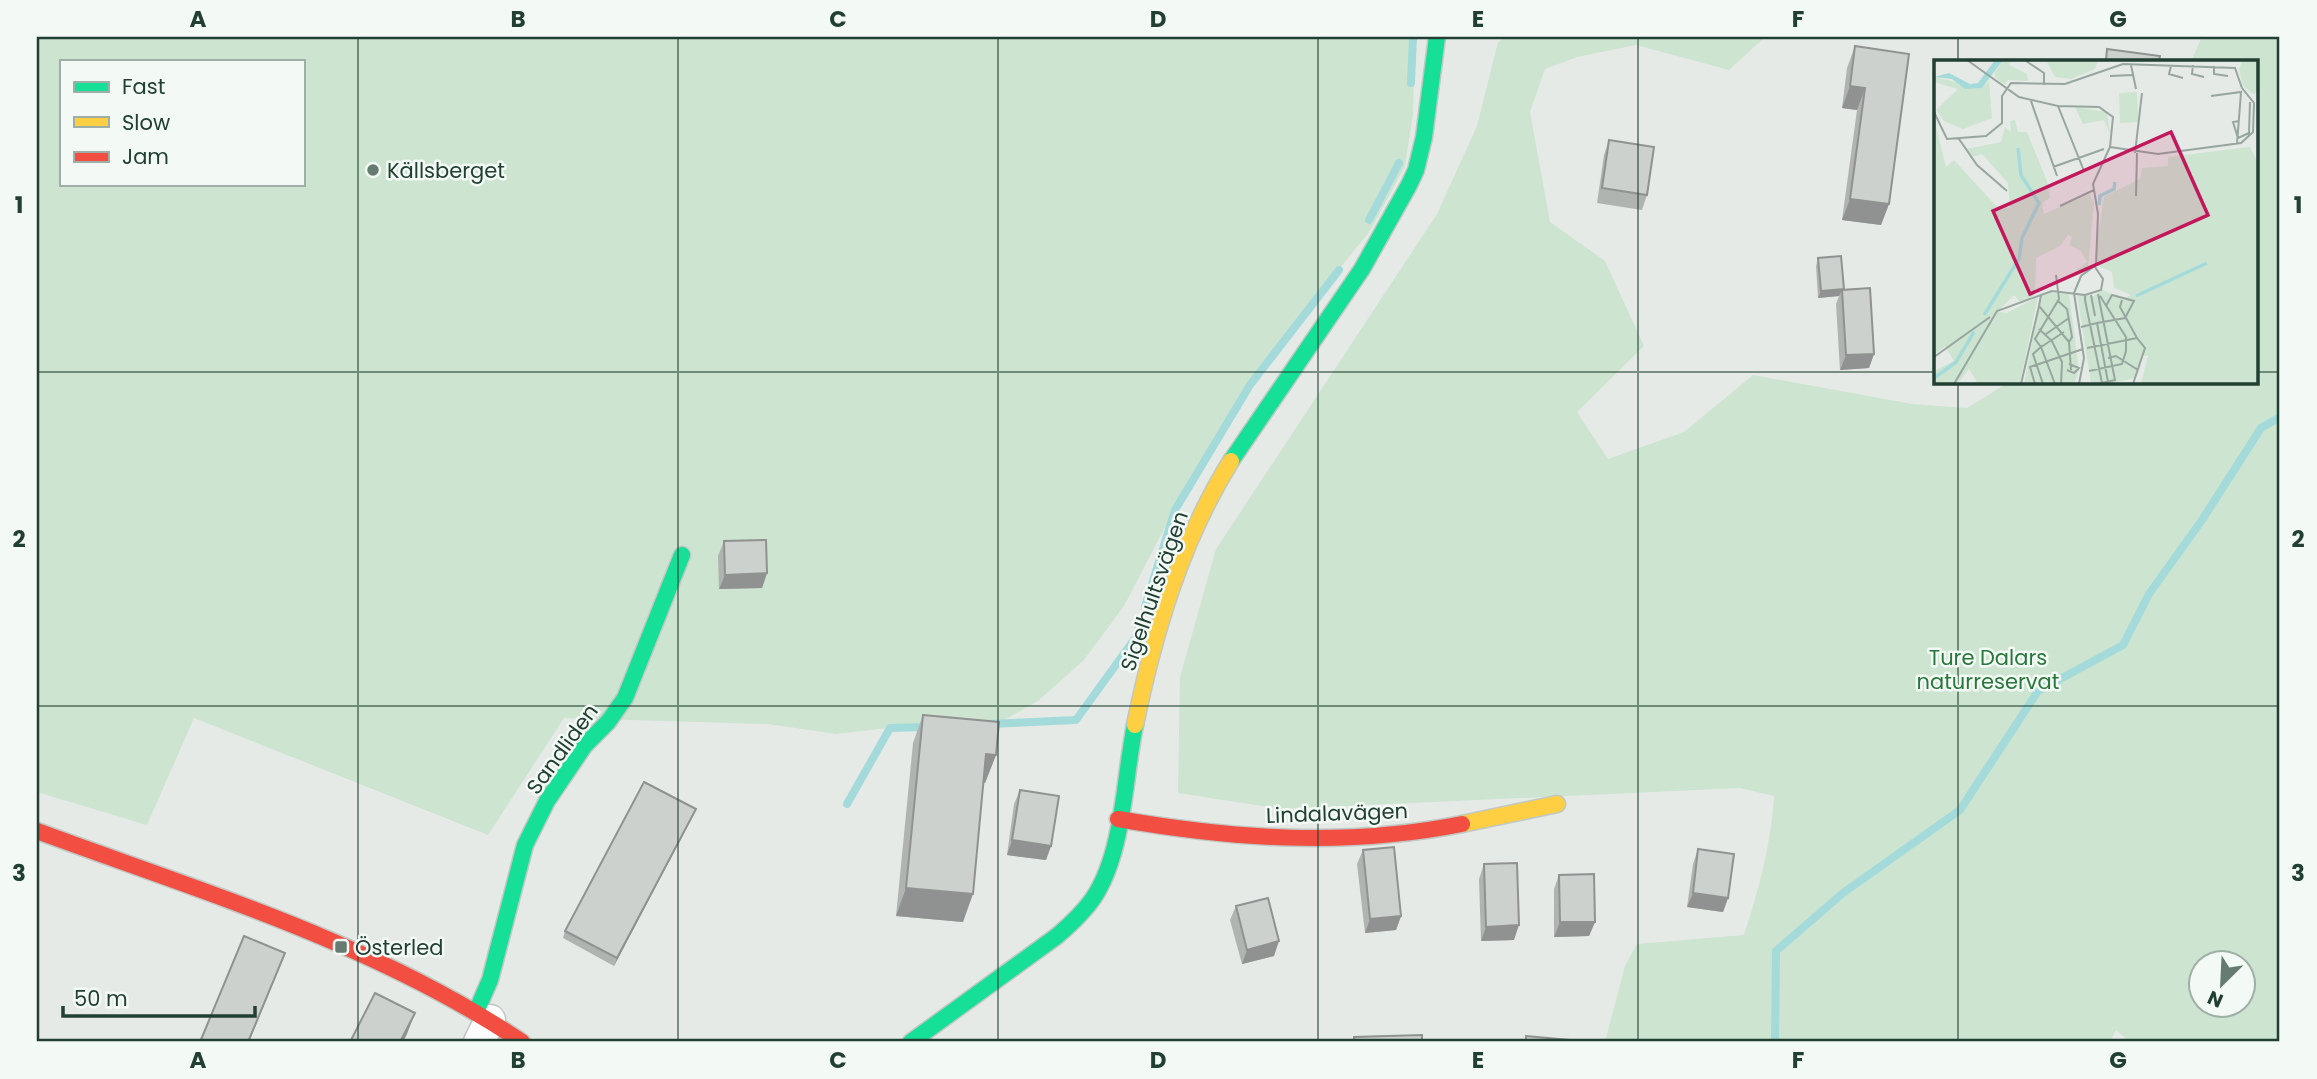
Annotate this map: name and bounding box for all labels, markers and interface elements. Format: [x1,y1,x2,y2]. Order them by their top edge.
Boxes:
text: A [190,3,207,35]
text: B [510,3,526,35]
text: C [829,3,847,35]
text: D [1150,3,1166,35]
text: E [1472,3,1484,35]
text: F [1792,3,1804,35]
text: G [2109,3,2127,35]
legend [60,60,304,186]
inset map [1934,60,2258,383]
text: Fast [122,72,165,101]
text: Slow [122,108,170,137]
text: Jam [122,142,169,171]
place label: Källsberget [387,156,505,185]
marker: Källsberget [365,162,381,178]
text: 1 [15,189,23,221]
text: 1 [2294,189,2302,221]
street label: Sigelhultsvägen [1113,507,1195,675]
text: 2 [12,523,26,555]
text: 2 [2291,523,2305,555]
park label: Ture Dalars naturreservat [1917,643,2059,696]
street label: Sandliden [519,698,605,800]
street label: Lindalavägen [1265,796,1409,830]
text: 3 [12,857,26,889]
text: 3 [2291,857,2305,889]
place label: Österled [355,933,443,962]
marker: Österled [333,939,349,955]
north arrow [2188,950,2258,1020]
scale bar [63,974,256,1018]
text: 50 m [74,984,128,1013]
text: N [2203,984,2227,1014]
text: A [190,1044,207,1076]
text: B [510,1044,526,1076]
text: C [829,1044,847,1076]
text: D [1150,1044,1166,1076]
text: E [1472,1044,1484,1076]
text: F [1792,1044,1804,1076]
text: G [2109,1044,2127,1076]

